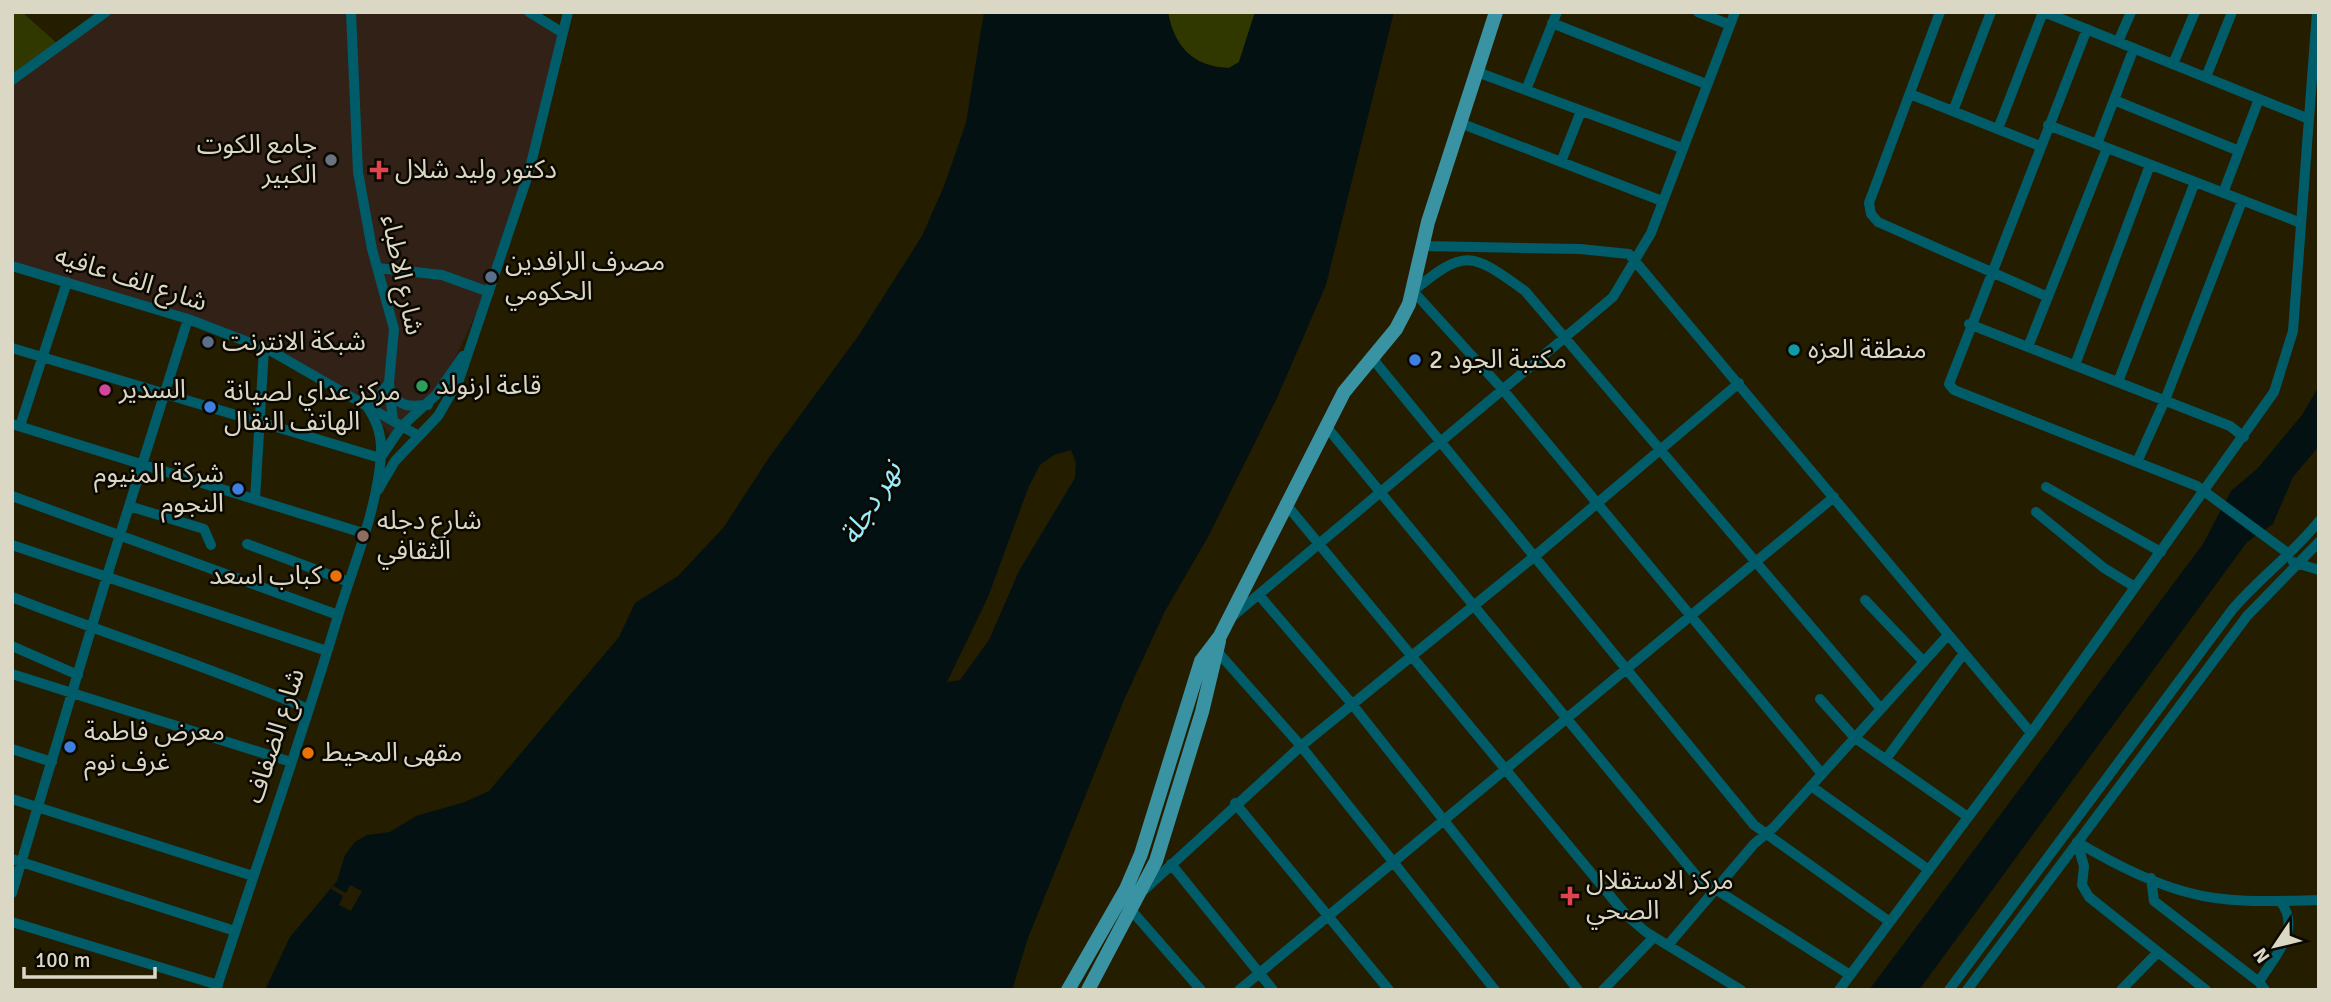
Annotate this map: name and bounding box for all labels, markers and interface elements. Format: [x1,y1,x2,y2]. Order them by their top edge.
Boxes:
place label: جامع الكوت الكبير [197,129,317,191]
marker: جامع الكوت الكبير [323,152,339,168]
place label: دكتور وليد شلال [395,154,557,186]
marker: دكتور وليد شلال [369,160,389,180]
street label: شارع الاطباء [372,212,430,339]
street label: شارع الف عافيه [50,239,211,321]
place label: مصرف الرافدين الحكومي [505,246,665,311]
marker: مصرف الرافدين الحكومي [483,269,499,285]
place label: شبكة الانترنت [222,326,366,358]
marker: شبكة الانترنت [200,334,216,350]
place label: منطقة العزه [1808,334,1927,366]
marker: منطقة العزه [1786,342,1802,358]
place label: مكتبة الجود 2 [1429,344,1567,376]
marker: مكتبة الجود 2 [1407,352,1423,368]
place label: قاعة ارنولد [436,370,541,402]
place label: السدير [118,374,186,406]
place label: مركز عداي لصيانة الهاتف النقال [224,376,401,438]
marker: قاعة ارنولد [414,378,430,394]
marker: السدير [97,382,113,398]
marker: مركز عداي لصيانة الهاتف النقال [202,399,218,415]
water label: نهر دجلة [833,454,910,551]
place label: شركة المنيوم النجوم [94,458,224,523]
marker: شركة المنيوم النجوم [230,481,246,497]
place label: شارع دجله الثقافي [377,505,482,570]
marker: شارع دجله الثقافي [355,528,371,544]
place label: كباب اسعد [209,560,322,592]
marker: كباب اسعد [328,568,344,584]
street label: شارع الضفاف [238,664,314,808]
place label: معرض فاطمة غرف نوم [84,716,225,781]
place label: مقهى المحيط [322,737,462,769]
marker: معرض فاطمة غرف نوم [62,739,78,755]
marker: مقهى المحيط [300,745,316,761]
place label: مركز الاستقلال الصحي [1586,865,1734,930]
marker: مركز الاستقلال الصحي [1560,886,1580,906]
north arrow [2240,911,2310,981]
scale bar [24,936,156,980]
text: N [2248,943,2276,967]
text: 100 m [35,947,90,973]

